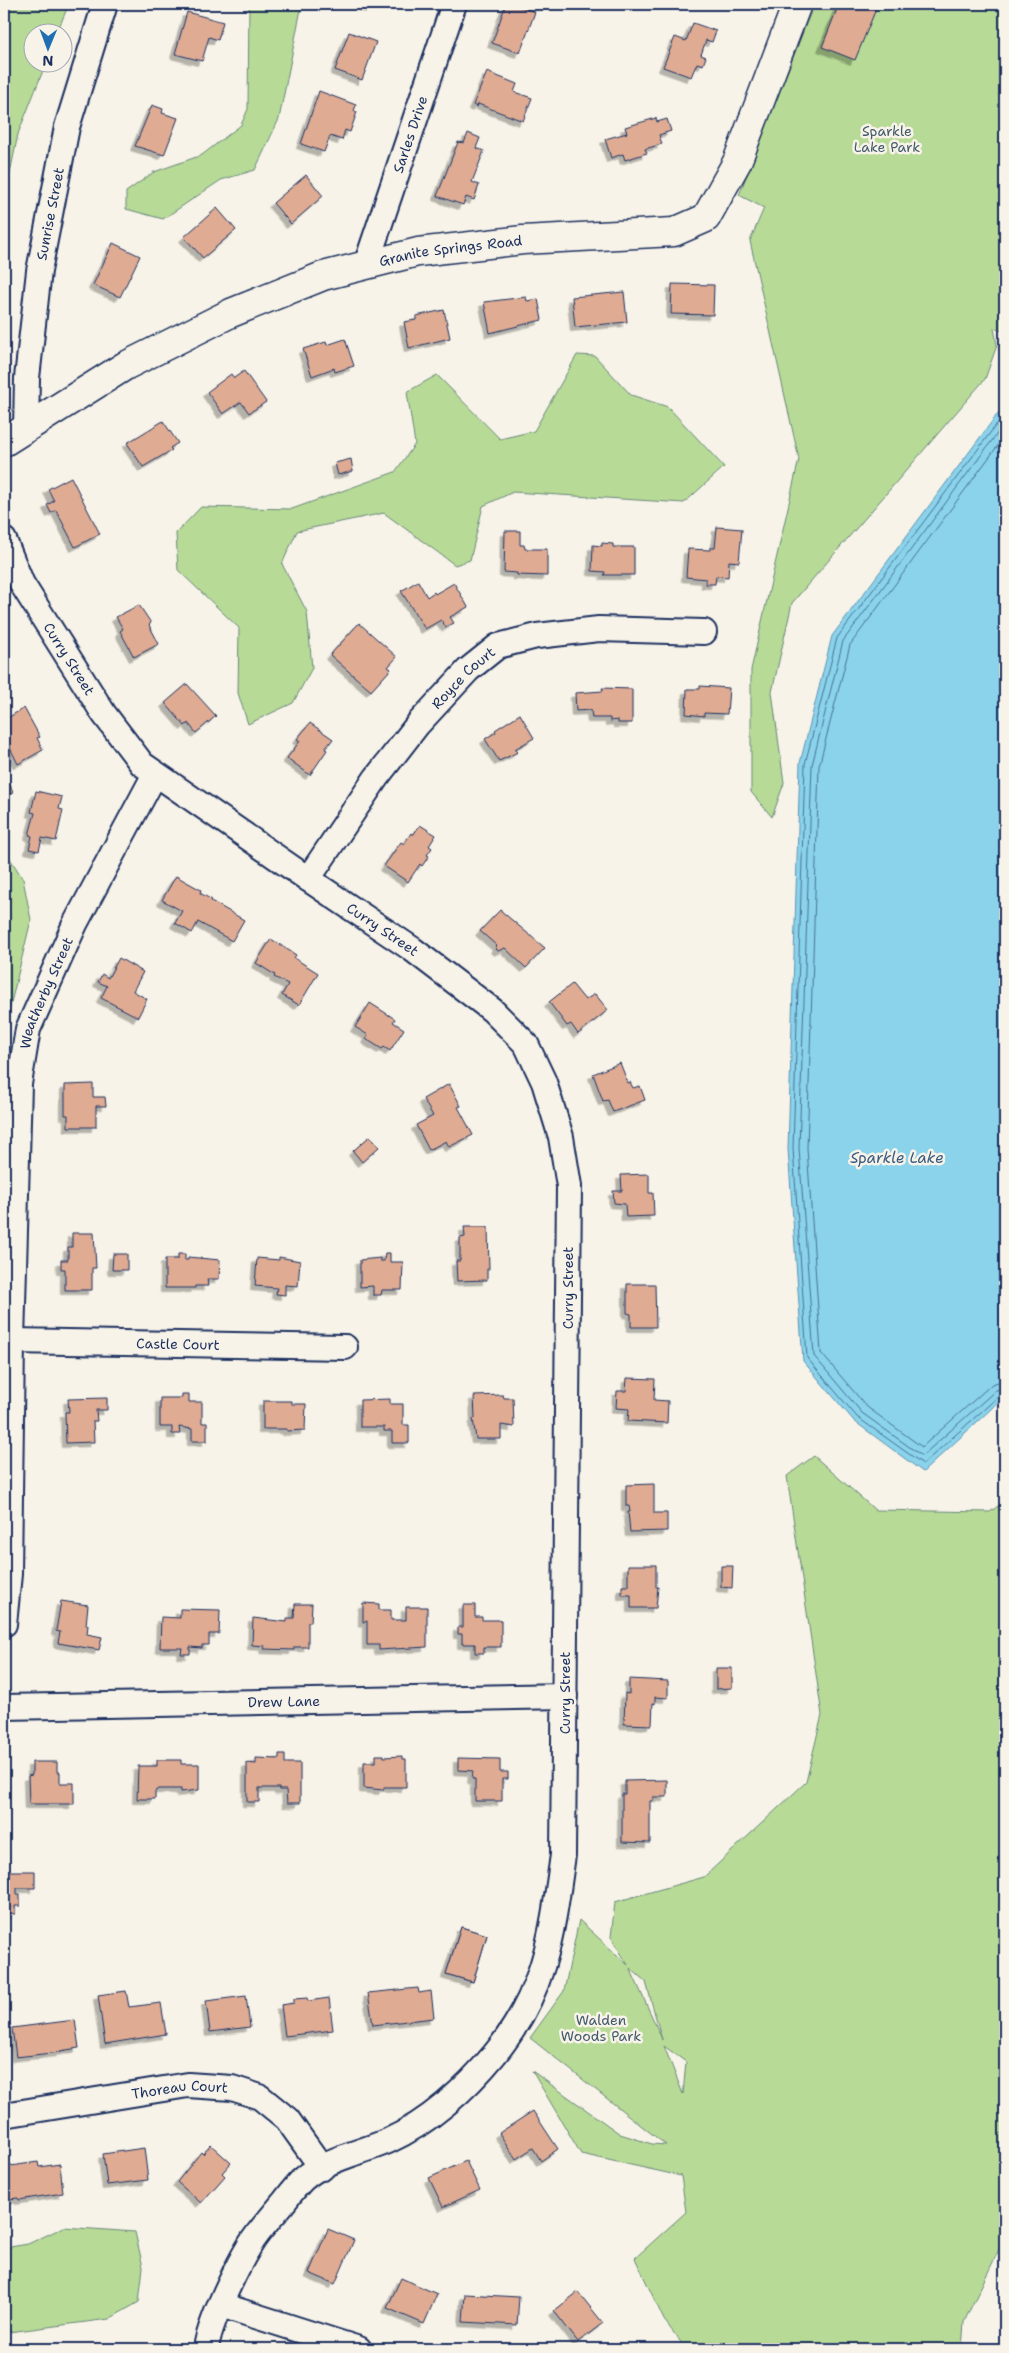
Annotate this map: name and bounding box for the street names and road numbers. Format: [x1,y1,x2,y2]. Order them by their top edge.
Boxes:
street label: Sarles Drive [389,93,431,175]
street label: Sunrise Street [32,166,68,262]
street label: Granite Springs Road [377,231,523,271]
street label: Curry Street [40,619,99,699]
street label: Royce Court [428,643,499,713]
street label: Curry Street [343,899,422,960]
street label: Weatherby Street [16,934,77,1050]
street label: Curry Street [559,1247,577,1329]
street label: Castle Court [136,1334,220,1354]
street label: Curry Street [556,1652,574,1734]
street label: Drew Lane [248,1692,320,1711]
street label: Thoreau Court [130,2076,229,2103]

